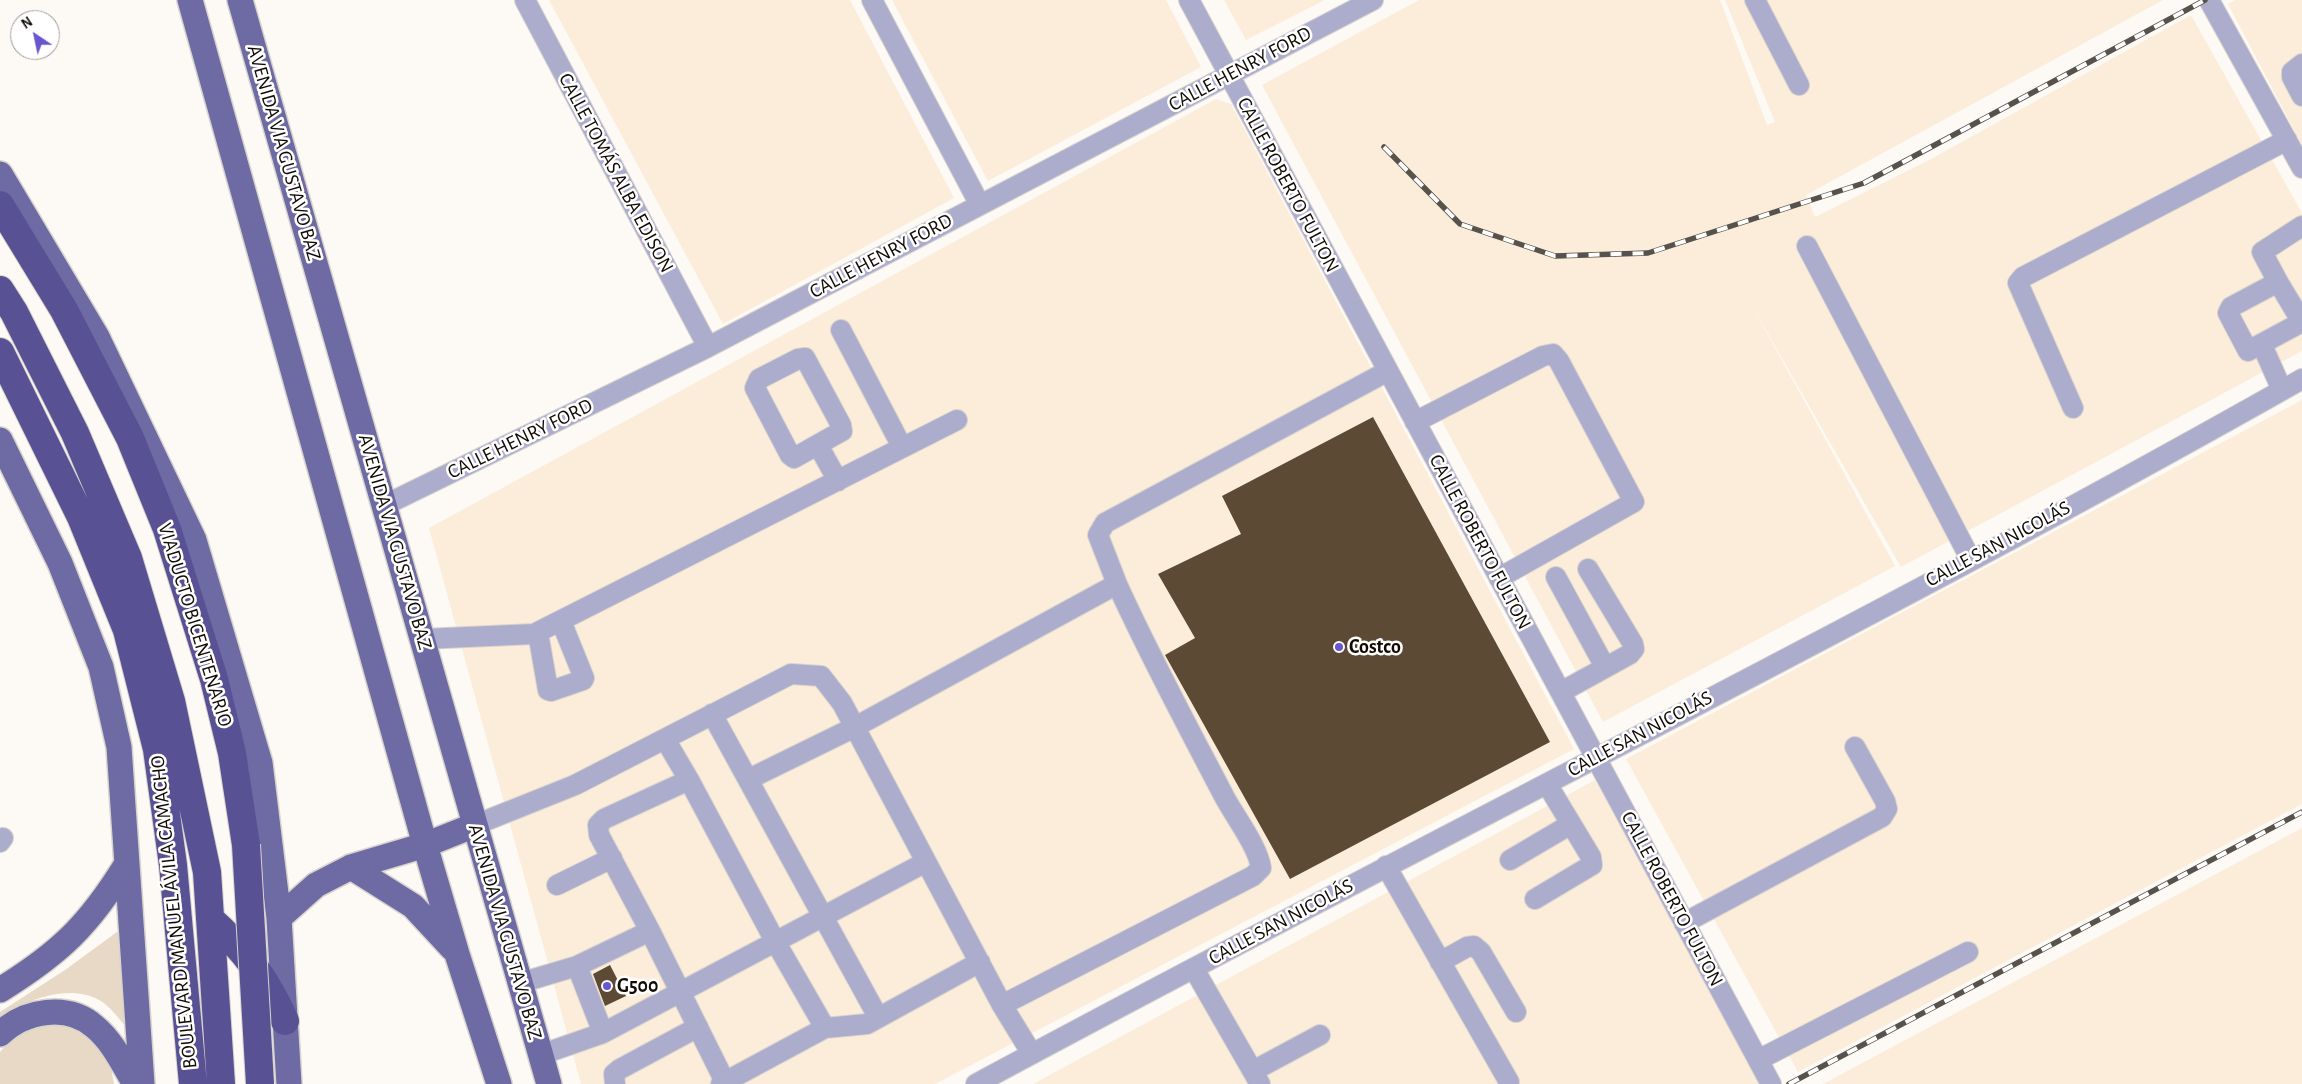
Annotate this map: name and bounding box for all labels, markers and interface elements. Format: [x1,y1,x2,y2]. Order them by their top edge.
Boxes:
north arrow [10,10,60,60]
text: N [19,15,35,32]
street label: CALLE HENRY FORD [1164,21,1316,117]
street label: AVENIDA VIA GUSTAVO BAZ [242,42,326,264]
street label: CALLE TOMÁS ALBA EDISON [553,69,679,277]
street label: CALLE ROBERTO FULTON [1232,93,1344,277]
street label: CALLE HENRY FORD [805,208,957,304]
street label: CALLE HENRY FORD [444,394,596,484]
street label: AVENIDA VIA GUSTAVO BAZ [353,431,437,653]
street label: CALLE ROBERTO FULTON [1424,450,1536,634]
street label: CALLE SAN NICOLÁS [1921,496,2075,592]
street label: VIADUCTO BICENTENARIO [153,520,237,730]
place label: Costco [1349,635,1401,659]
marker: Costco [1333,641,1345,653]
street label: CALLE SAN NICOLÁS [1563,686,1717,782]
street label: BOULEVARD MANUEL ÁVILA CAMACHO [146,754,202,1070]
street label: CALLE ROBERTO FULTON [1616,807,1728,991]
street label: AVENIDA VIA GUSTAVO BAZ [463,821,547,1043]
street label: CALLE SAN NICOLÁS [1204,874,1358,970]
place label: G500 [617,974,658,998]
marker: G500 [601,980,613,992]

